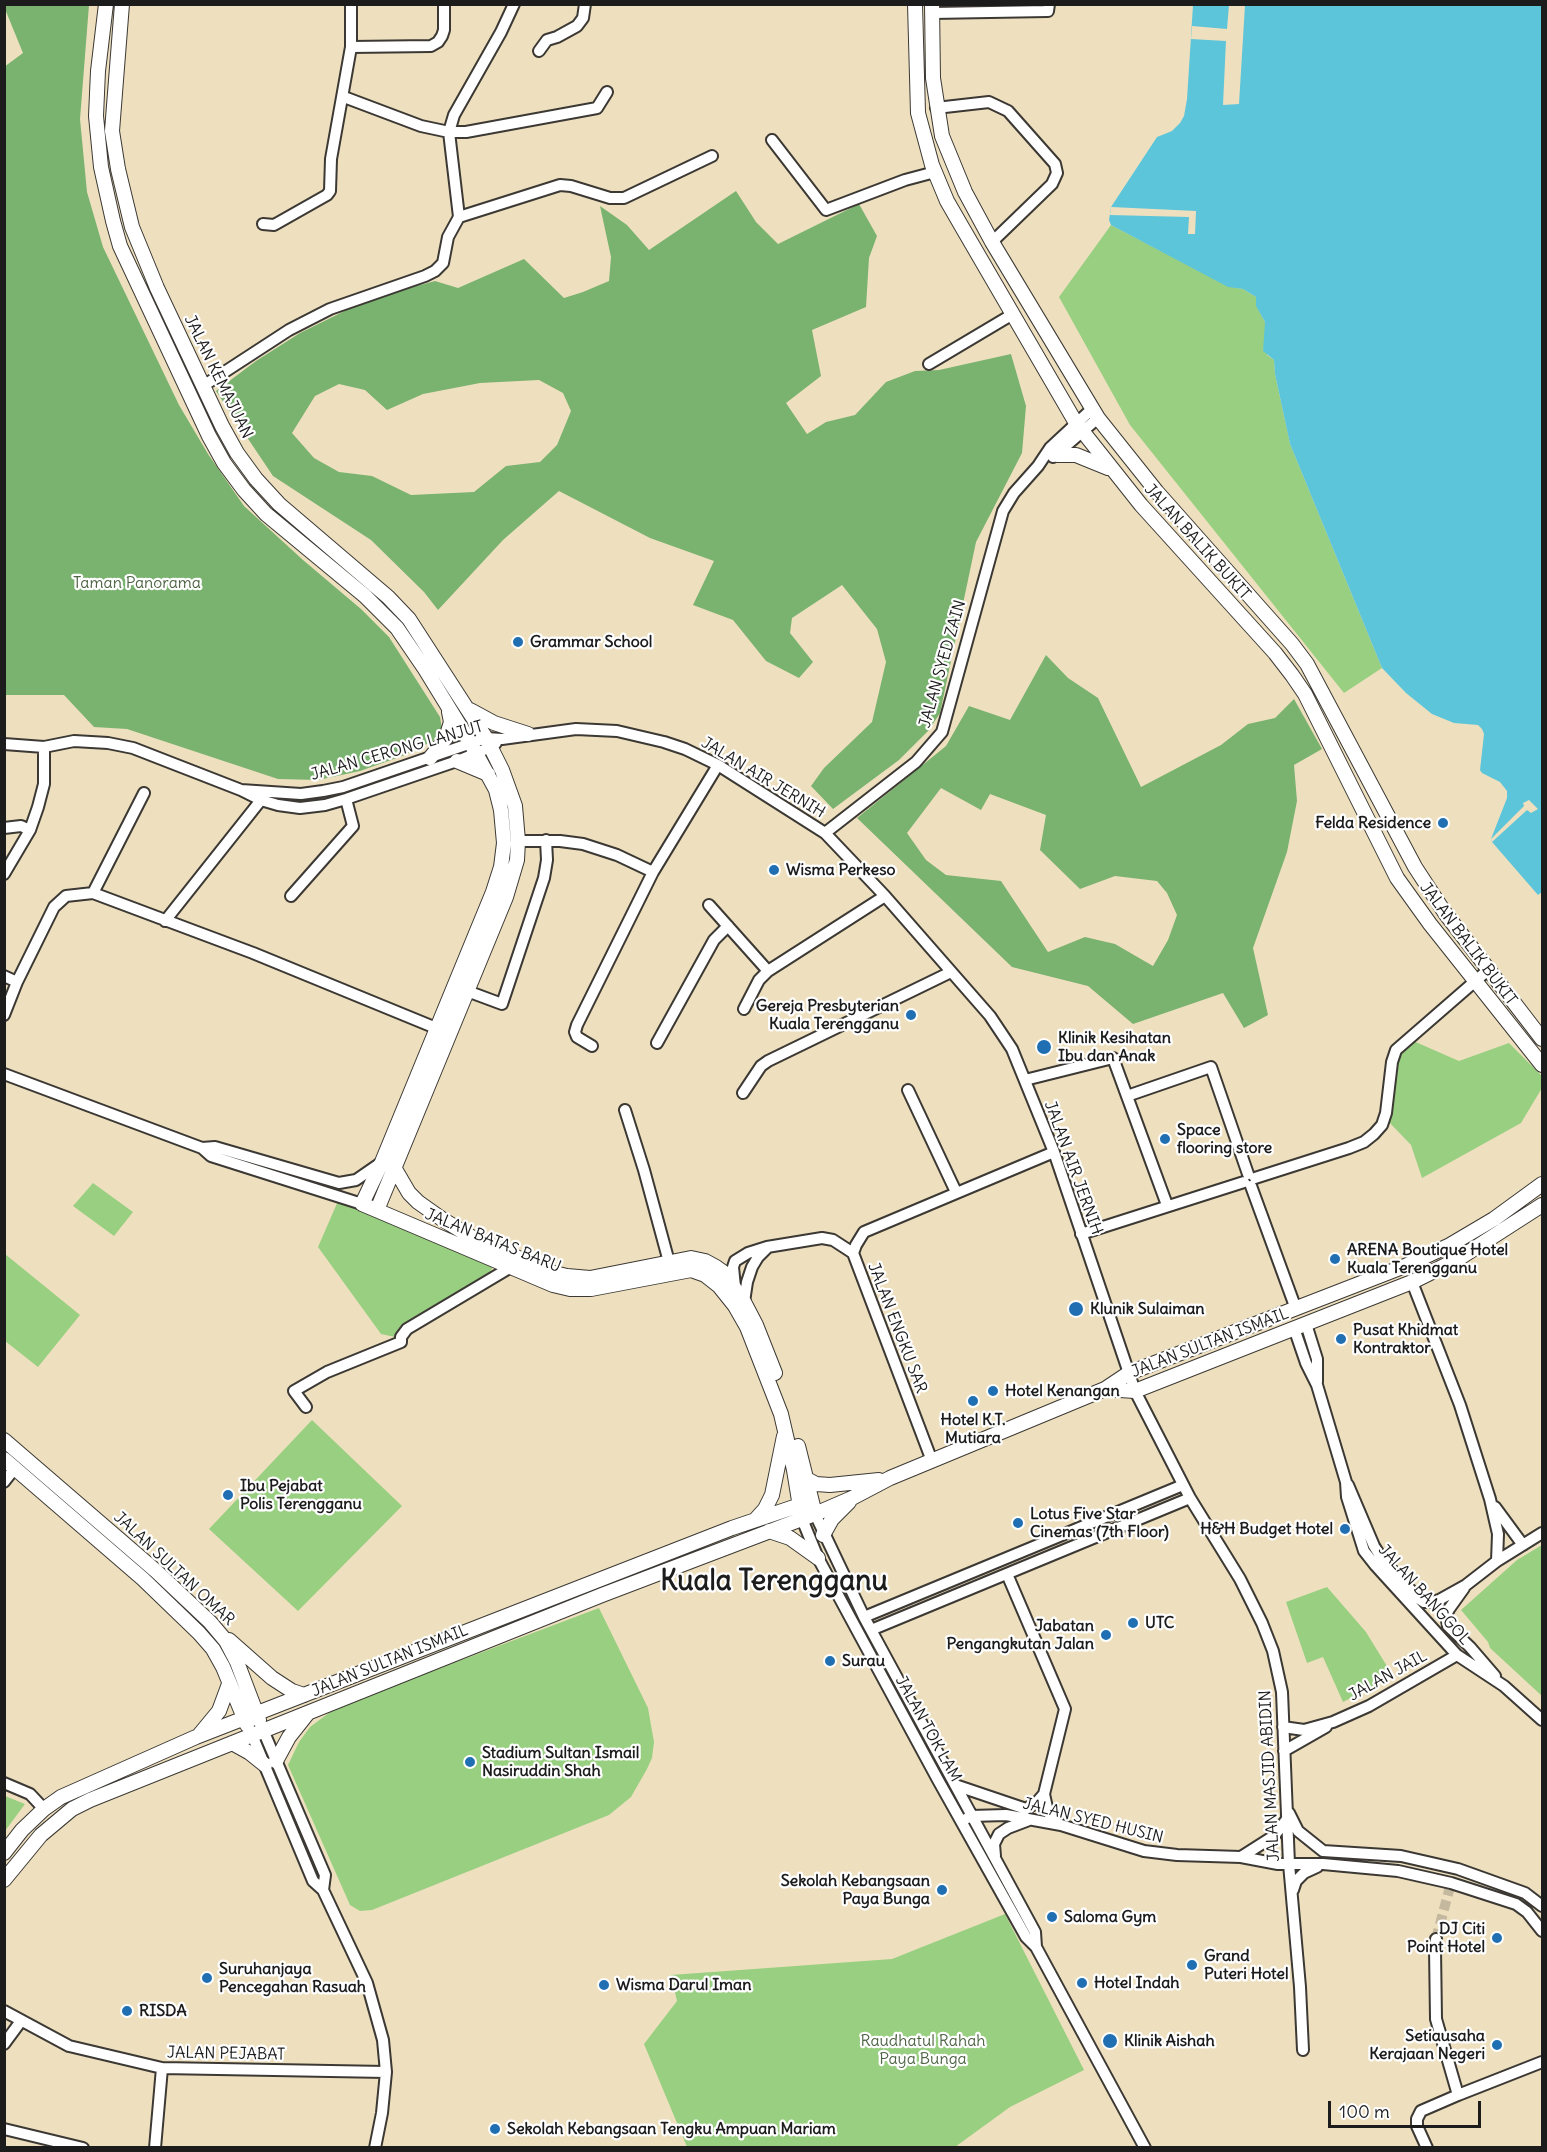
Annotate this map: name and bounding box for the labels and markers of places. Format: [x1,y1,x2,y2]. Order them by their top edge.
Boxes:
place label: Grammar School [530,632,652,652]
marker: Grammar School [511,635,525,649]
place label: Felda Residence [1315,813,1431,833]
marker: Felda Residence [1436,816,1450,830]
place label: Wisma Perkeso [786,860,895,880]
marker: Wisma Perkeso [767,863,781,877]
place label: Gereja Presbyterian Kuala Terengganu [756,996,899,1034]
marker: Gereja Presbyterian Kuala Terengganu [904,1008,918,1022]
place label: Klinik Kesihatan Ibu dan Anak [1058,1028,1171,1066]
marker: Klinik Kesihatan Ibu dan Anak [1035,1038,1053,1056]
place label: Space flooring store [1177,1120,1272,1158]
marker: Space flooring store [1158,1132,1172,1146]
place label: ARENA Boutique Hotel Kuala Terengganu [1347,1240,1508,1278]
marker: ARENA Boutique Hotel Kuala Terengganu [1328,1252,1342,1266]
place label: Klunik Sulaiman [1090,1299,1205,1319]
marker: Klunik Sulaiman [1067,1300,1085,1318]
place label: Pusat Khidmat Kontraktor [1353,1320,1458,1358]
marker: Pusat Khidmat Kontraktor [1334,1332,1348,1346]
place label: Hotel Kenangan [1005,1381,1120,1401]
marker: Hotel Kenangan [986,1384,1000,1398]
marker: Hotel K.T. Mutiara [966,1394,980,1408]
place label: Hotel K.T. Mutiara [940,1410,1006,1448]
place label: Ibu Pejabat Polis Terengganu [240,1476,362,1514]
marker: Ibu Pejabat Polis Terengganu [221,1488,235,1502]
place label: Lotus Five Star Cinemas (7th Floor) [1030,1504,1169,1542]
marker: Lotus Five Star Cinemas (7th Floor) [1011,1516,1025,1530]
place label: H&H Budget Hotel [1200,1519,1333,1539]
marker: H&H Budget Hotel [1338,1522,1352,1536]
place label: UTC [1145,1613,1174,1633]
place label: Jabatan Pengangkutan Jalan [947,1616,1094,1654]
marker: UTC [1126,1616,1140,1630]
marker: Jabatan Pengangkutan Jalan [1099,1628,1113,1642]
place label: Surau [842,1651,885,1671]
marker: Surau [823,1654,837,1668]
place label: Stadium Sultan Ismail Nasiruddin Shah [482,1743,639,1781]
marker: Stadium Sultan Ismail Nasiruddin Shah [463,1755,477,1769]
place label: Sekolah Kebangsaan Paya Bunga [781,1871,930,1909]
marker: Sekolah Kebangsaan Paya Bunga [935,1883,949,1897]
place label: Saloma Gym [1064,1907,1156,1927]
marker: Saloma Gym [1045,1910,1059,1924]
place label: DJ Citi Point Hotel [1407,1919,1485,1957]
marker: DJ Citi Point Hotel [1490,1931,1504,1945]
place label: Grand Puteri Hotel [1204,1946,1289,1984]
marker: Grand Puteri Hotel [1185,1958,1199,1972]
place label: Suruhanjaya Pencegahan Rasuah [219,1959,366,1997]
marker: Suruhanjaya Pencegahan Rasuah [200,1971,214,1985]
place label: Hotel Indah [1094,1973,1180,1993]
place label: Wisma Darul Iman [616,1975,751,1995]
marker: Hotel Indah [1075,1976,1089,1990]
marker: Wisma Darul Iman [597,1978,611,1992]
place label: RISDA [139,2001,187,2021]
marker: RISDA [120,2004,134,2018]
place label: Setiausaha Kerajaan Negeri [1369,2026,1485,2064]
place label: Klinik Aishah [1124,2031,1215,2051]
marker: Klinik Aishah [1101,2032,1119,2050]
marker: Setiausaha Kerajaan Negeri [1490,2038,1504,2052]
place label: Sekolah Kebangsaan Tengku Ampuan Mariam [507,2119,836,2139]
marker: Sekolah Kebangsaan Tengku Ampuan Mariam [488,2122,502,2136]

